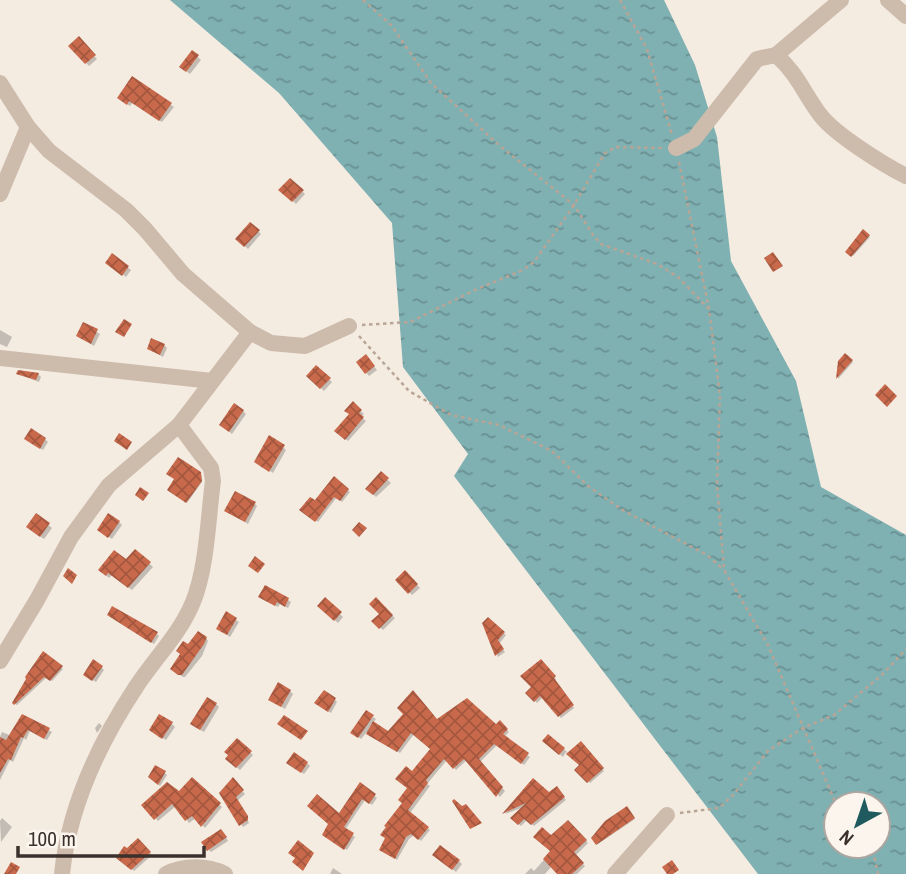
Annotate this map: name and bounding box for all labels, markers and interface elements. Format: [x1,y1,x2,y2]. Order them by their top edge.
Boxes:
north arrow [822,790,892,860]
scale bar [18,814,203,858]
text: 100 m [28,824,76,853]
text: N [833,824,859,852]

